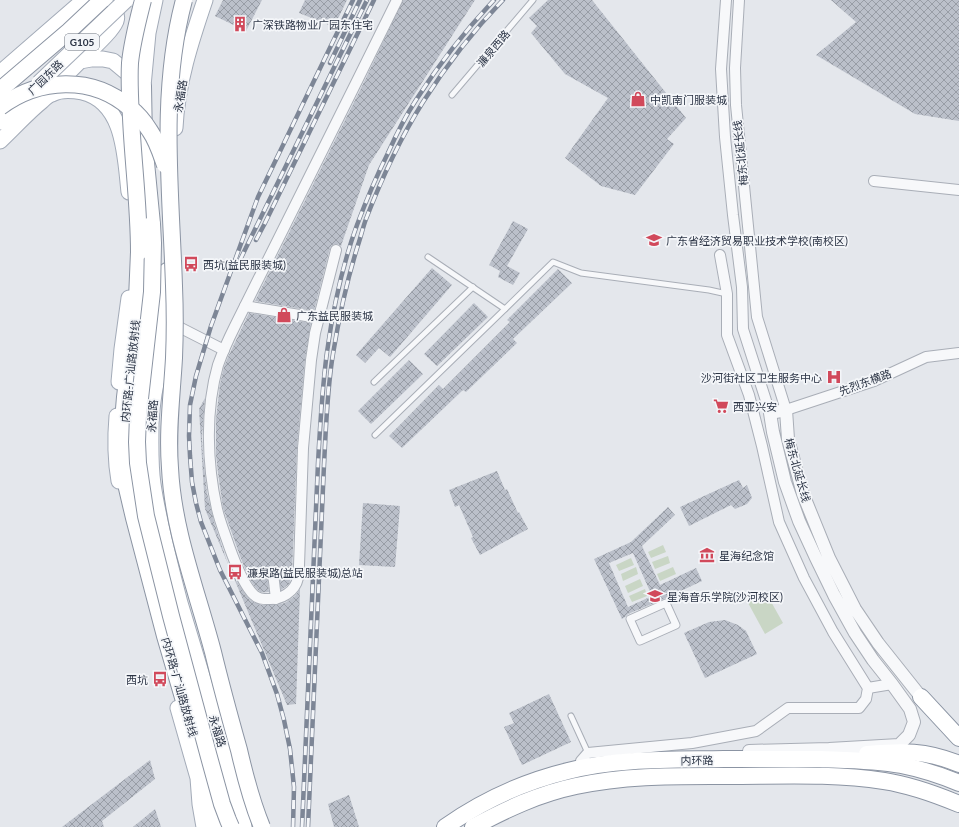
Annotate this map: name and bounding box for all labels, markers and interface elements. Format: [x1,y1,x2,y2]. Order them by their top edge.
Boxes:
building icon: 广深铁路物业广园东住宅 [231,15,249,33]
place label: 广深铁路物业广园东住宅 [252,18,373,31]
street label: 濂泉西路 [474,27,512,69]
road number: G105 [65,34,99,50]
street label: 广园东路 [25,57,65,97]
street label: 永福路 [171,79,189,113]
shop icon: 中凯南门服装城 [629,90,647,108]
place label: 中凯南门服装城 [650,93,727,106]
street label: 梅东北延长线 [730,120,750,186]
school or university icon: 广东省经济贸易职业技术学校(南校区) [645,231,663,249]
place label: 广东省经济贸易职业技术学校(南校区) [666,234,848,247]
bus stop icon: 西坑(益民服装城) [182,255,200,273]
place label: 西坑(益民服装城) [203,258,286,271]
shop icon: 广东益民服装城 [275,306,293,324]
place label: 广东益民服装城 [296,309,373,322]
street label: 内环路-广汕路放射线 [118,319,142,423]
street label: 先烈东横路 [837,366,893,398]
hospital icon: 沙河街社区卫生服务中心 [825,368,843,386]
place label: 沙河街社区卫生服务中心 [701,371,822,384]
supermarket icon: 西亚兴安 [712,397,730,415]
street label: 永福路 [144,399,160,433]
place label: 西亚兴安 [733,400,777,413]
street label: 梅东北延长线 [783,436,813,504]
museum icon: 星海纪念馆 [698,546,716,564]
place label: 星海纪念馆 [719,549,774,562]
bus stop icon: 濂泉路(益民服装城)总站 [226,563,244,581]
place label: 濂泉路(益民服装城)总站 [247,566,363,579]
school or university icon: 星海音乐学院(沙河校区) [646,587,664,605]
place label: 星海音乐学院(沙河校区) [667,590,783,603]
street label: 内环路-广汕路放射线 [160,636,200,738]
bus stop icon: 西坑 [151,670,169,688]
place label: 西坑 [126,673,148,686]
street label: 永福路 [207,713,229,749]
street label: 内环路 [680,753,714,767]

